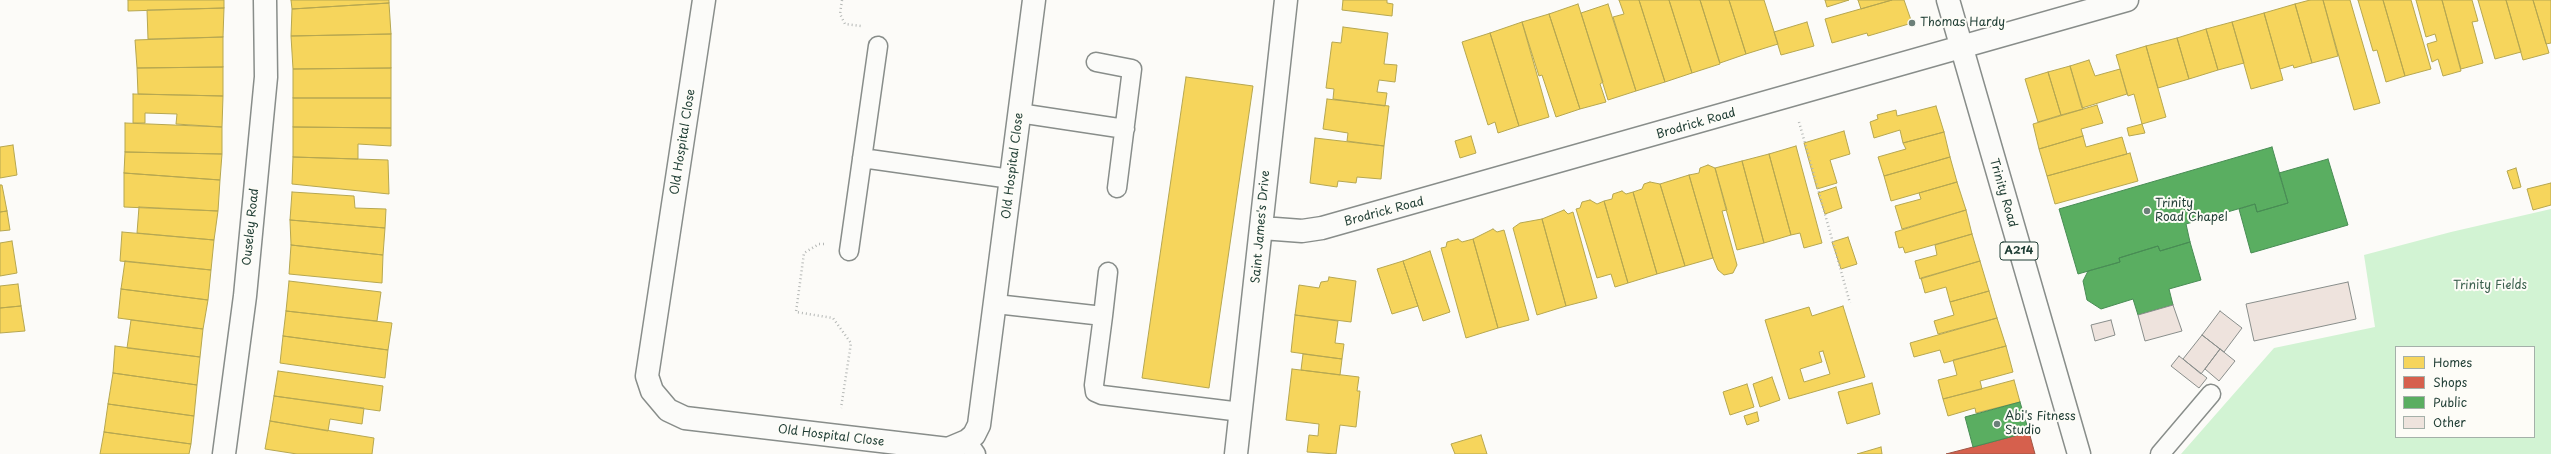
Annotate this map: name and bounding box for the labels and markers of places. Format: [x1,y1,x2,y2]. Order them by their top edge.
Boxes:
place label: Thomas Hardy [1920,16,2005,30]
marker: Thomas Hardy [1907,18,1917,28]
place label: Trinity Road Chapel [2155,197,2228,225]
marker: Trinity Road Chapel [2142,206,2152,216]
place label: Abi's Fitness Studio [2005,410,2076,438]
marker: Abi's Fitness Studio [1992,419,2002,429]

